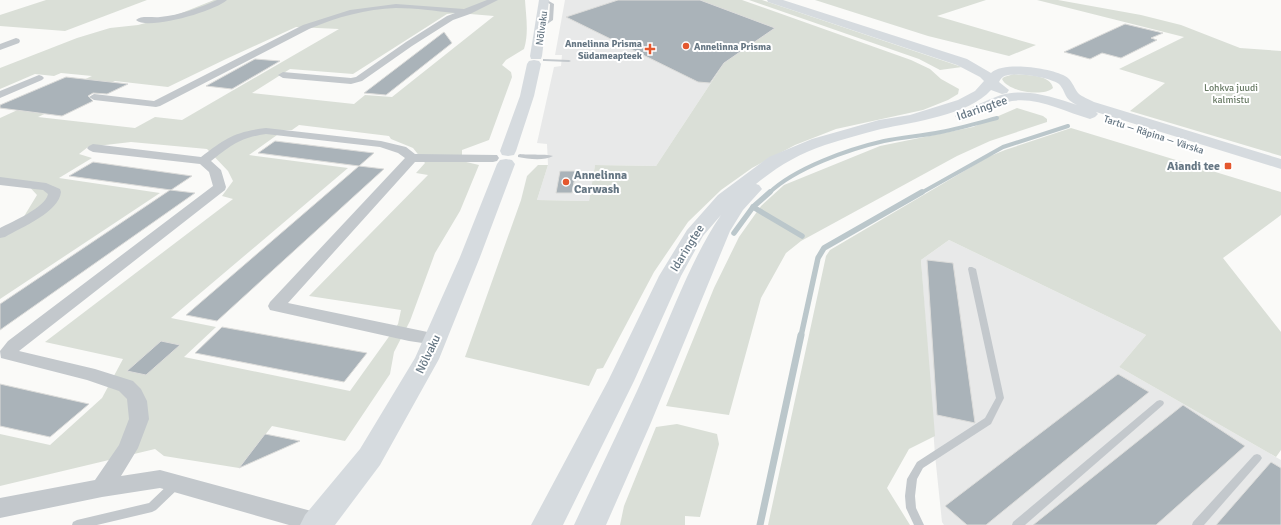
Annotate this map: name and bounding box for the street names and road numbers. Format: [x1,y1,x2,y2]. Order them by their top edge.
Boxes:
street label: Nõlvaku [534,10,550,46]
street label: Idaringtee [955,93,1010,124]
street label: Tartu — Räpina — Värska [1102,113,1205,157]
street label: Idaringtee [667,222,708,275]
street label: Nõlvaku [413,332,444,376]

